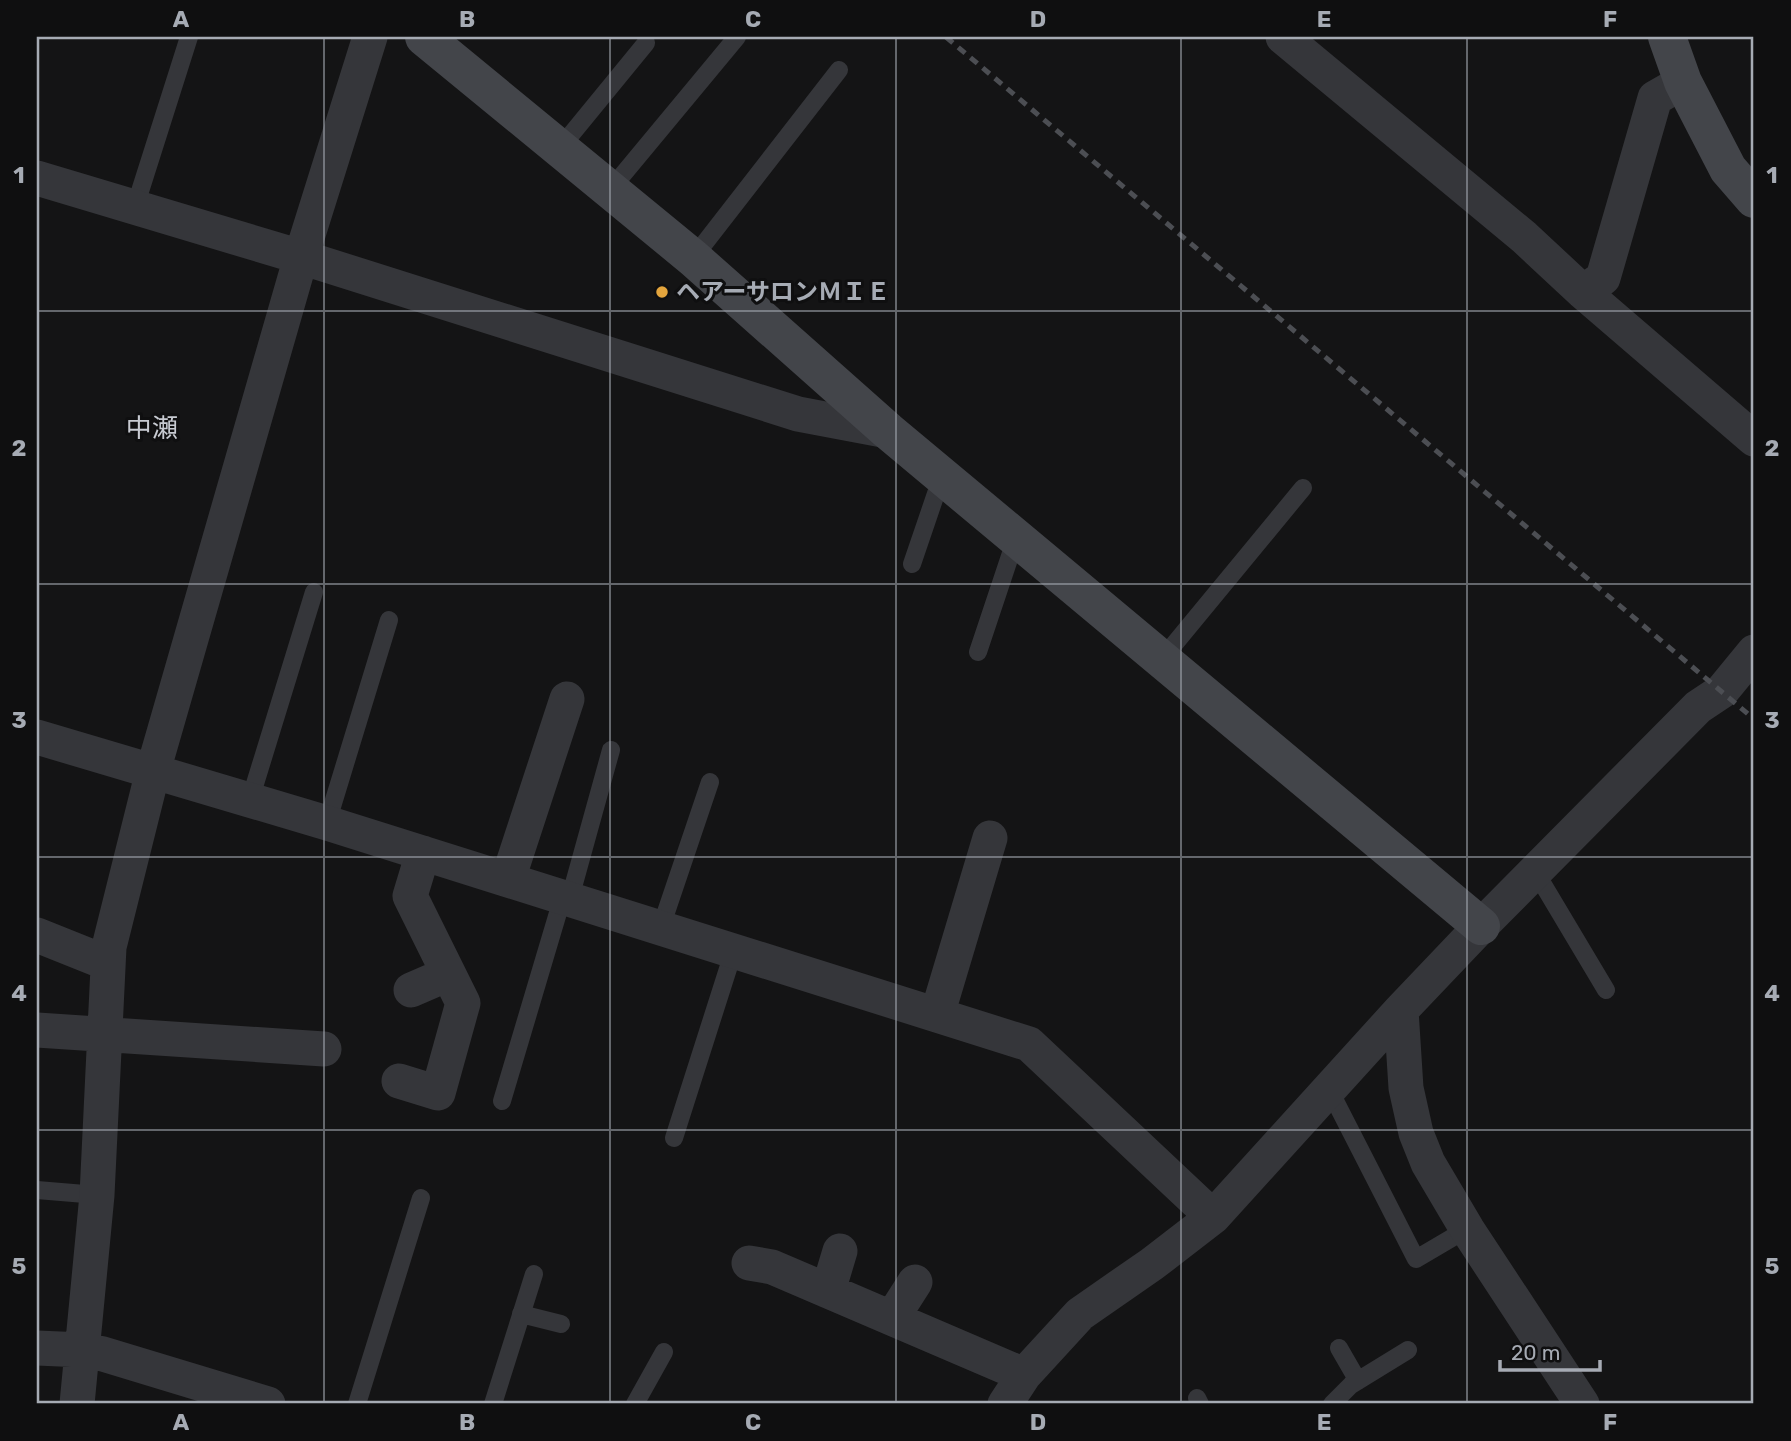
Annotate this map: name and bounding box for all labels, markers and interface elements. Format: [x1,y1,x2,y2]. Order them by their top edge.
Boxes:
text: A [173,5,190,33]
text: B [459,5,475,33]
text: C [745,5,761,33]
text: D [1030,5,1046,33]
text: E [1317,5,1331,33]
text: F [1603,5,1617,33]
text: 1 [13,161,25,189]
text: 1 [1766,161,1778,189]
place label: ヘアーサロンＭＩＥ [676,278,890,306]
marker: ヘアーサロンＭＩＥ [654,284,670,300]
district label: 中瀬 [126,413,178,444]
text: 2 [12,434,26,462]
text: 2 [1765,434,1779,462]
text: 3 [11,706,27,734]
text: 3 [1764,706,1780,734]
text: 4 [11,979,27,1007]
text: 4 [1764,979,1780,1007]
text: 5 [12,1252,27,1280]
text: 5 [1765,1252,1780,1280]
scale bar [1500,1329,1600,1373]
text: 20 m [1511,1340,1560,1365]
text: A [173,1408,190,1436]
text: B [459,1408,475,1436]
text: C [745,1408,761,1436]
text: D [1030,1408,1046,1436]
text: E [1317,1408,1331,1436]
text: F [1603,1408,1617,1436]

